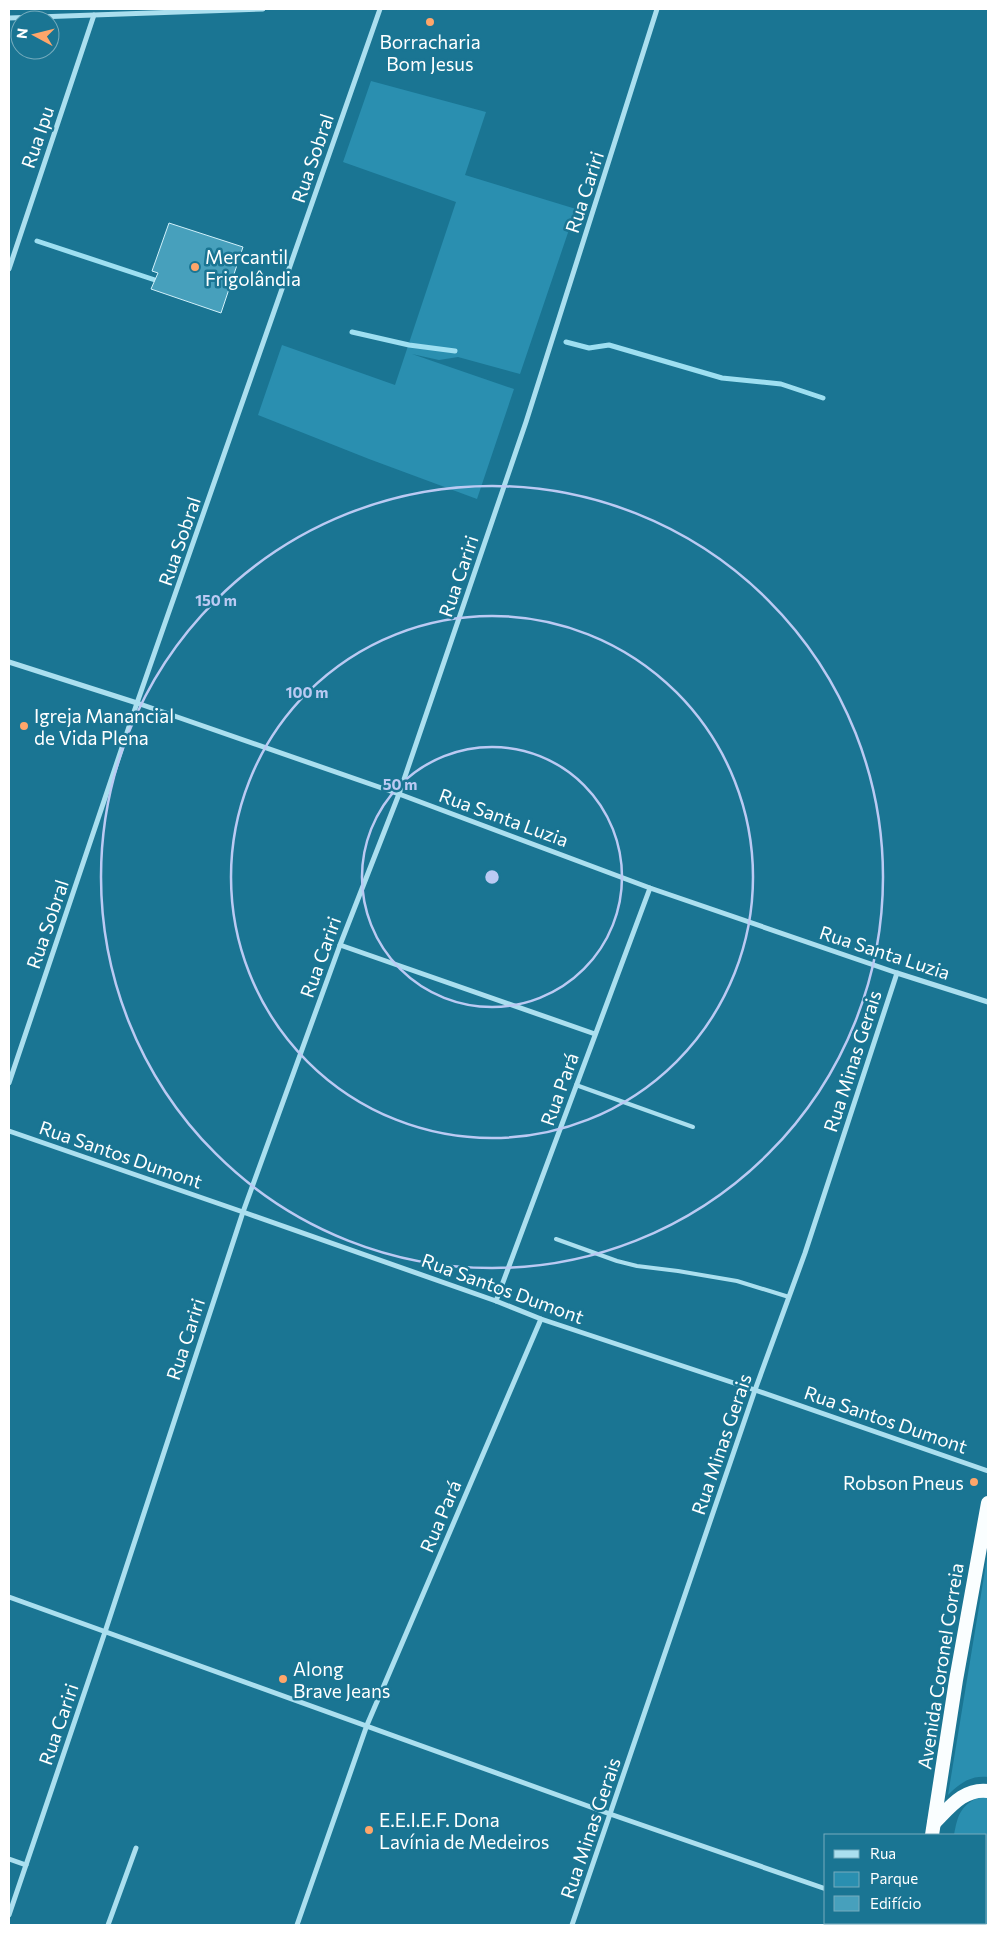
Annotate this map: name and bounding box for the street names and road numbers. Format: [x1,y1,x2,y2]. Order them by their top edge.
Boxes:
street label: Rua Ipu [16,103,58,171]
street label: Rua Sobral [286,110,338,206]
street label: Rua Cariri [560,148,608,236]
street label: Rua Sobral [153,493,205,589]
street label: Rua Cariri [433,532,483,620]
street label: Rua Santa Luzia [436,783,572,851]
street label: Rua Sobral [21,876,73,972]
street label: Rua Cariri [295,913,345,1001]
street label: Rua Santa Luzia [817,920,953,984]
street label: Rua Minas Gerais [818,987,886,1135]
street label: Rua Pará [535,1049,583,1129]
street label: Rua Santos Dumont [36,1115,206,1193]
street label: Rua Santos Dumont [419,1248,588,1328]
street label: Rua Cariri [161,1295,209,1383]
street label: Rua Minas Gerais [686,1370,756,1518]
street label: Rua Santos Dumont [801,1380,971,1458]
street label: Rua Pará [415,1477,465,1555]
street label: Avenida Coronel Correia [912,1561,968,1771]
street label: Rua Cariri [33,1680,83,1768]
street label: Rua Minas Gerais [555,1754,625,1902]

